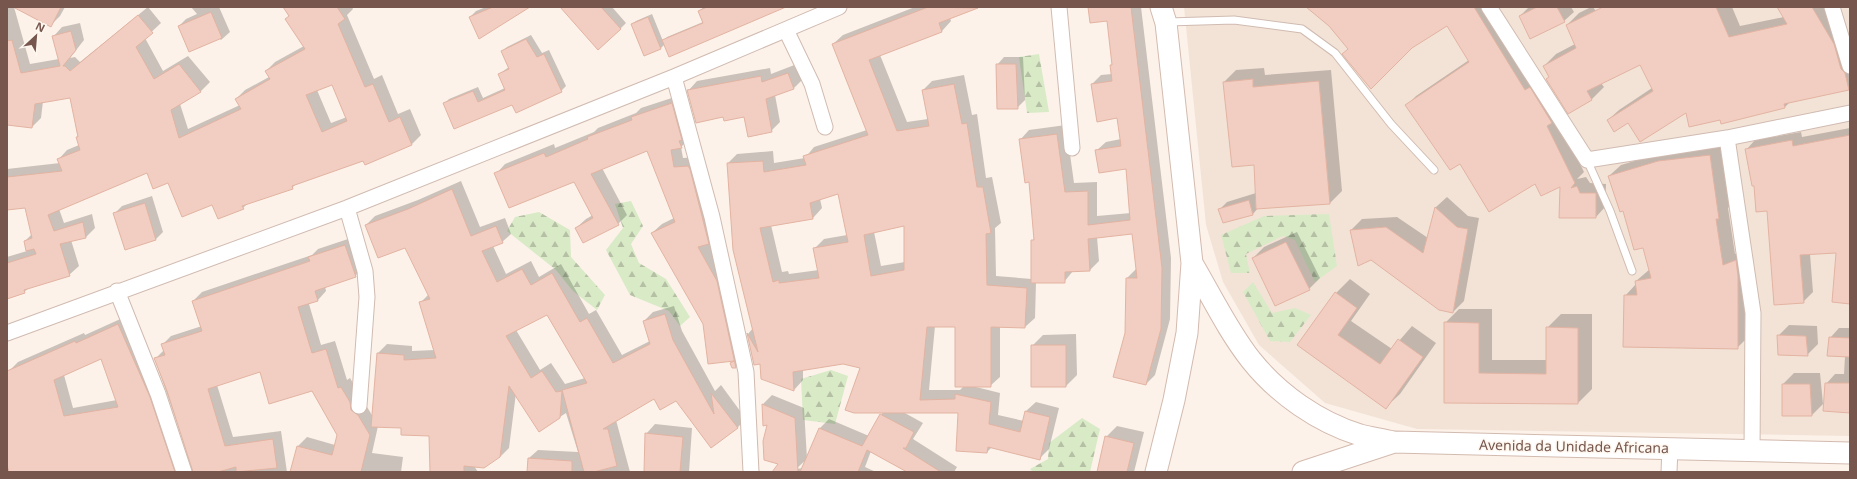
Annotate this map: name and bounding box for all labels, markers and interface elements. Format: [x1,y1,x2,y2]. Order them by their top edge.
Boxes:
north arrow [16,16,56,56]
text: N [33,18,48,35]
street label: Avenida da Unidade Africana [1479,435,1669,457]

